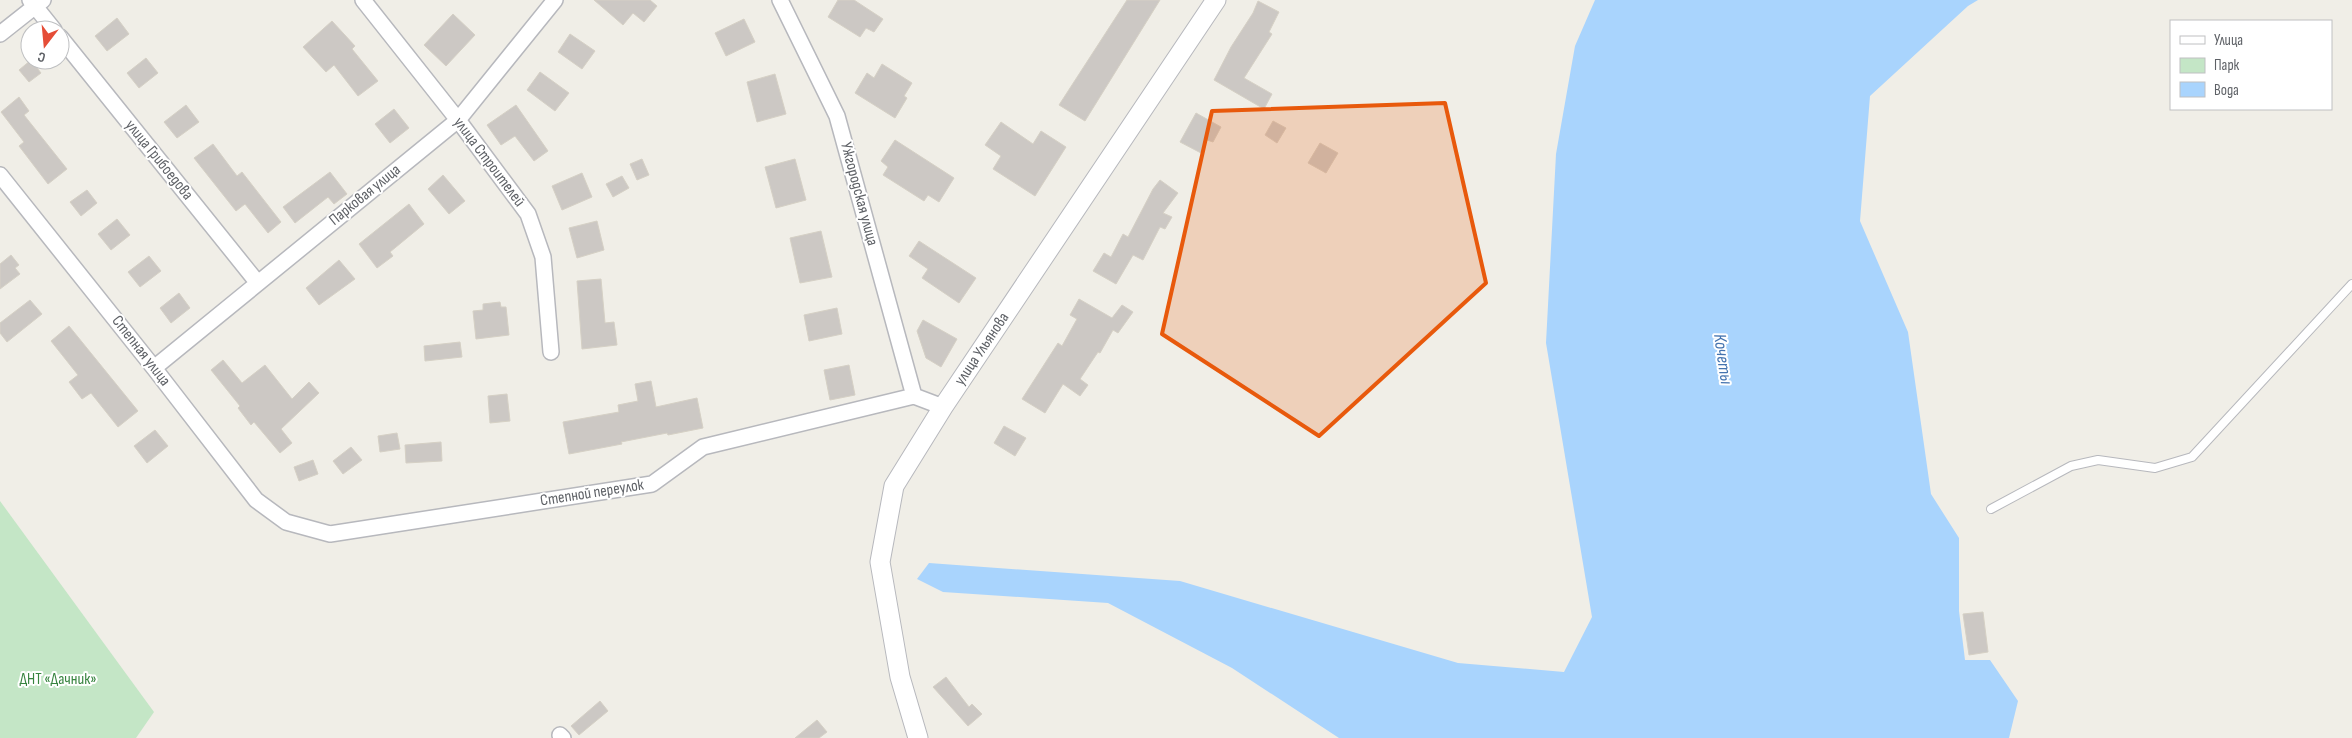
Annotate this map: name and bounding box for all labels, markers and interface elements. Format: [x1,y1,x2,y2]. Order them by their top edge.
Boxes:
north arrow [20,20,70,70]
legend [2170,20,2332,110]
text: Улица [2214,31,2243,50]
text: С [36,48,47,66]
text: Парк [2214,56,2240,75]
text: Вода [2214,81,2239,100]
street label: улица Строителей [449,113,529,211]
street label: улица Грибоедова [121,116,197,204]
street label: Ужгородская улица [836,140,882,248]
street label: Парковая улица [326,160,404,230]
street label: улица Ульянова [951,309,1013,389]
street label: Степная улица [108,312,174,390]
water label: Кочеты [1709,332,1737,386]
street label: Степной переулок [539,475,646,511]
park label: ДНТ «Дачник» [19,670,97,689]

